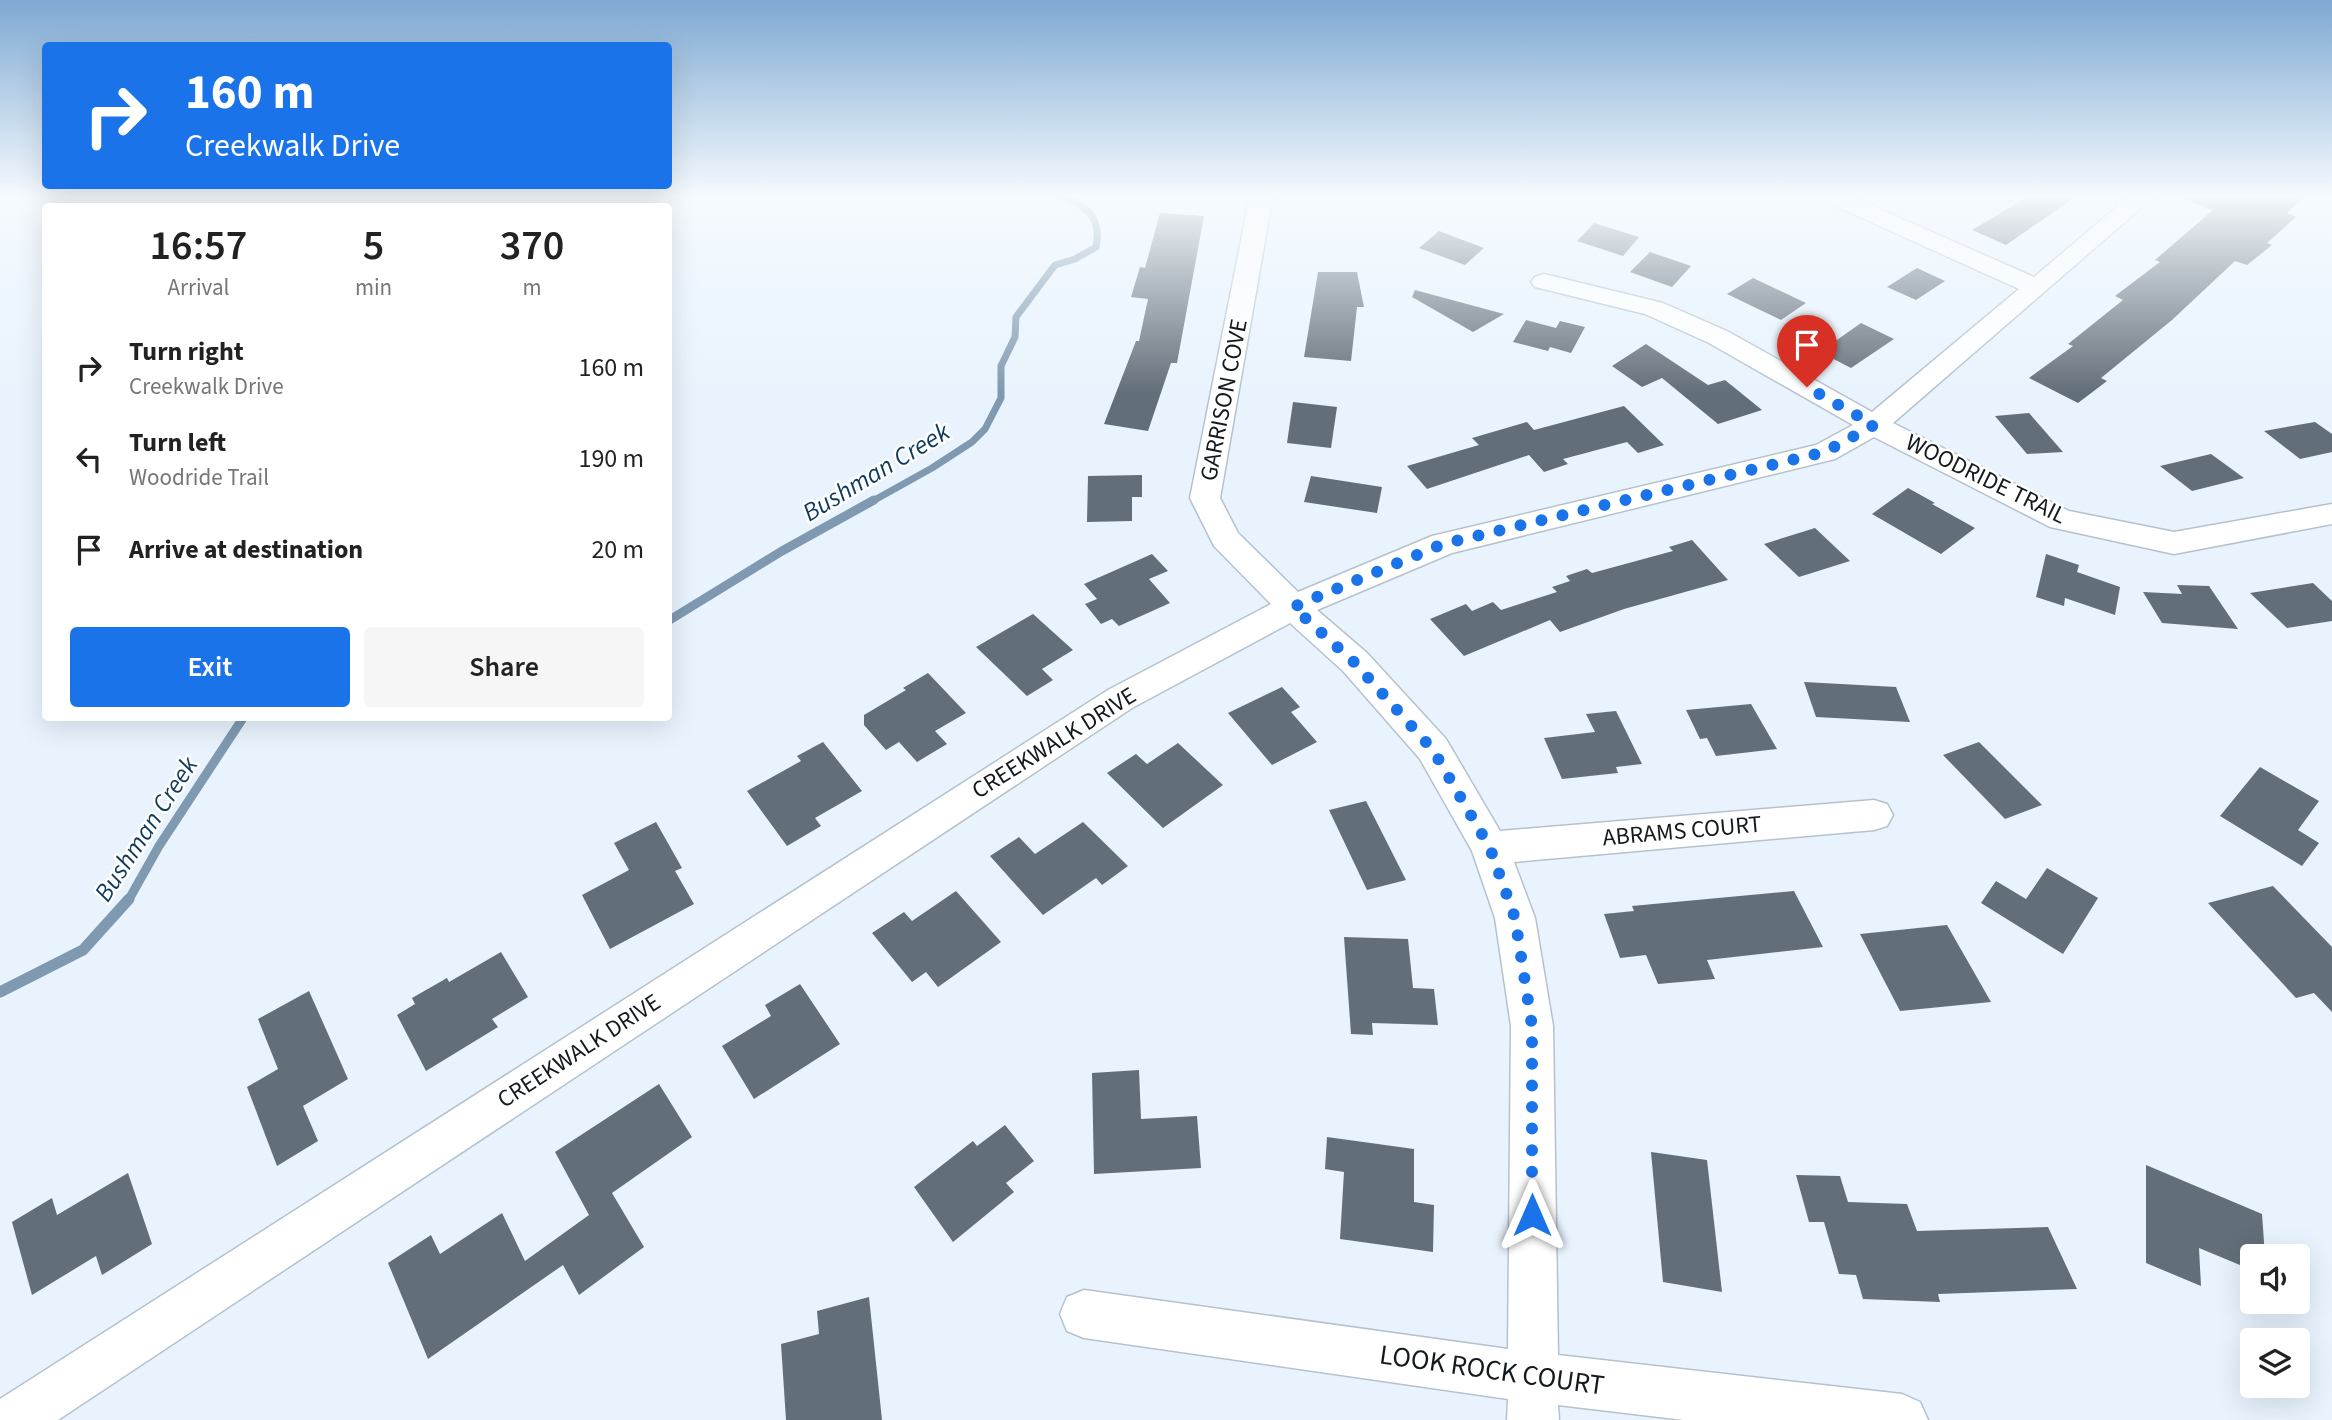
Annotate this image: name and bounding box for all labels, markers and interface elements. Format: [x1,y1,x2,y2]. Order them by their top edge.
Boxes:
text: 160 m [185,58,314,128]
icon: right [70,70,161,161]
text: Creekwalk Drive [185,123,400,169]
text: 16:57 [150,216,247,276]
text: 5 [363,216,384,276]
text: 370 [500,216,564,276]
text: Arrival [168,271,229,304]
text: min [355,271,392,304]
text: m [523,271,542,304]
pin [1777,315,1837,387]
street label: GARRISON COVE [1191,316,1257,484]
icon: arrive [1788,326,1826,364]
text: Turn right [129,333,244,370]
icon: right [70,349,108,387]
text: 160 m [578,349,644,386]
text: Creekwalk Drive [129,370,284,403]
water label: Bushman Creek [795,413,957,531]
text: Turn left [129,424,226,461]
street label: WOODRIDE TRAIL [1900,425,2073,533]
icon: left [70,440,108,478]
text: 190 m [578,440,644,477]
text: Woodride Trail [129,461,269,494]
icon: arrive [70,531,108,569]
text: Arrive at destination [129,531,363,568]
text: 20 m [591,531,644,568]
button: Exit [70,627,350,707]
button: Share [364,627,644,707]
street label: CREEKWALK DRIVE [965,678,1143,808]
water label: Bushman Creek [85,749,207,909]
street label: ABRAMS COURT [1601,807,1763,855]
street label: CREEKWALK DRIVE [491,985,667,1117]
position arrow [1495,1178,1569,1252]
map controls [2240,1244,2310,1398]
button: sound [2240,1244,2310,1314]
button: layers [2240,1328,2310,1398]
street label: LOOK ROCK COURT [1377,1334,1607,1406]

